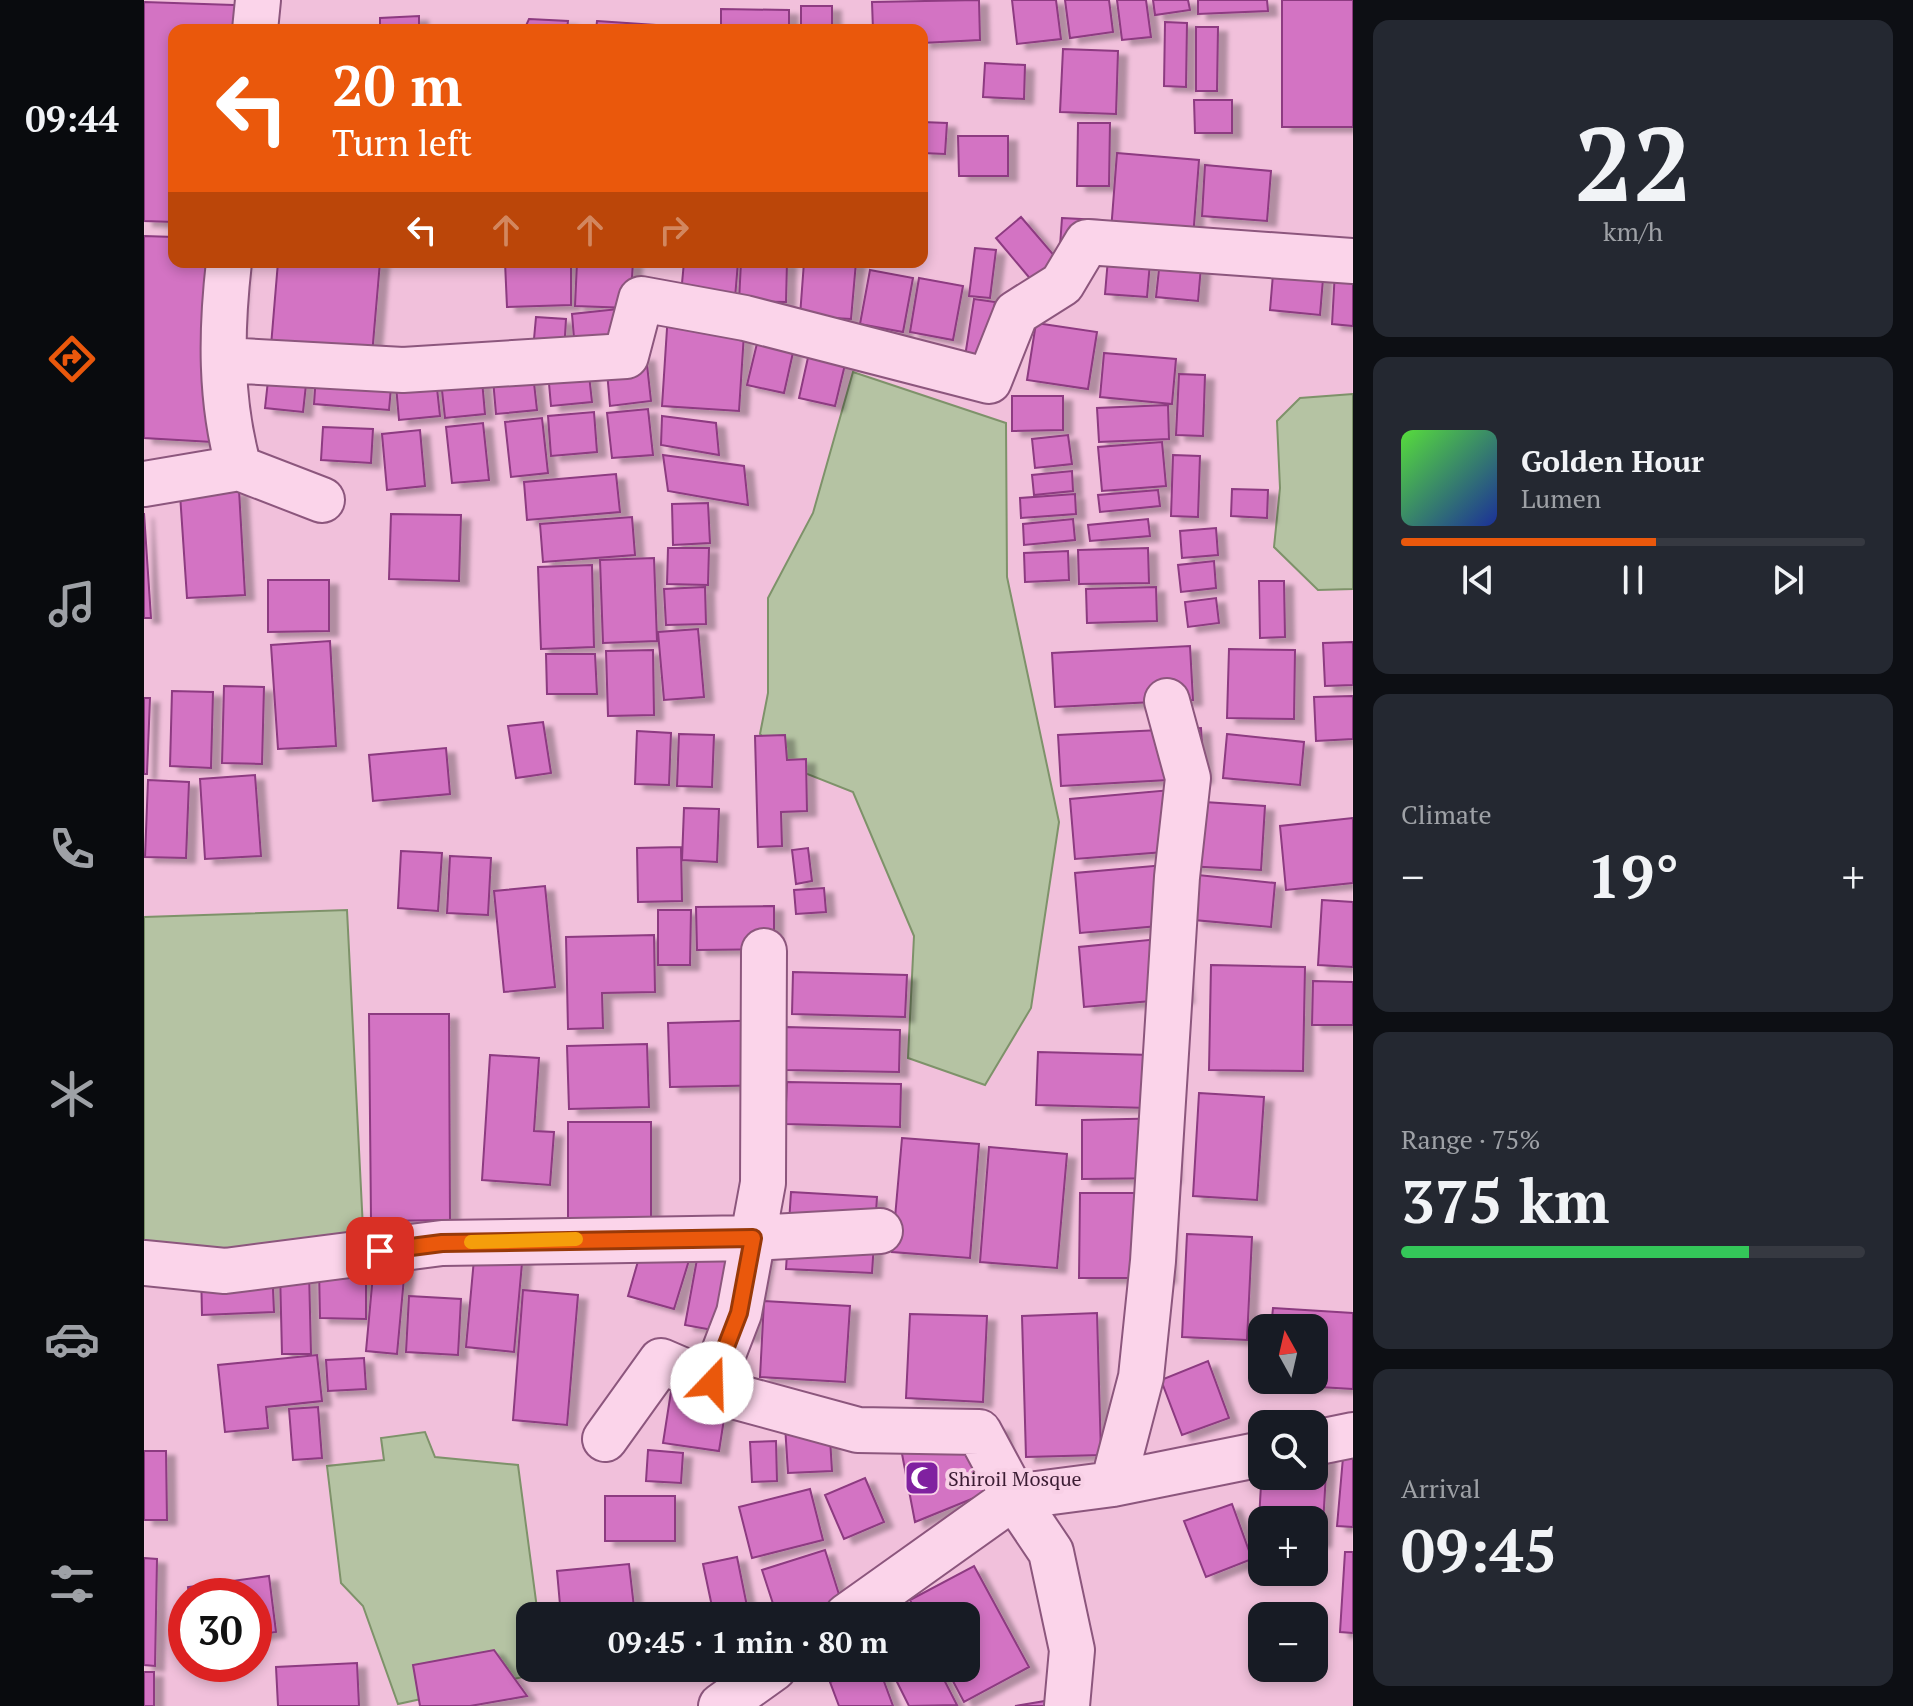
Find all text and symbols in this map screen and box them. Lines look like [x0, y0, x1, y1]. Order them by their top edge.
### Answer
text: 20 m [332, 48, 462, 122]
icon: left [200, 56, 304, 160]
text: 22 [1574, 93, 1692, 231]
text: 09:44 [25, 95, 119, 142]
text: Turn left [332, 119, 472, 166]
icon: left [400, 208, 444, 252]
icon: ahead [484, 208, 528, 252]
icon: ahead [568, 208, 612, 252]
icon: right [652, 208, 696, 252]
text: km/h [1603, 214, 1663, 248]
icon: directions [44, 331, 100, 387]
text: Golden Hour [1521, 441, 1704, 481]
text: Lumen [1521, 481, 1601, 515]
icon: previous [1456, 558, 1500, 602]
icon: pause [1611, 558, 1655, 602]
icon: next [1766, 558, 1810, 602]
icon: music [44, 576, 100, 632]
text: Climate [1401, 797, 1492, 831]
icon: phone [44, 821, 100, 877]
text: 19° [1587, 836, 1679, 915]
text: − [1401, 847, 1424, 906]
text: + [1842, 847, 1865, 906]
icon: climate [44, 1066, 100, 1122]
text: Range · 75% [1401, 1122, 1540, 1156]
text: 375 km [1401, 1161, 1609, 1240]
pin [346, 1217, 414, 1285]
icon: arrive [358, 1229, 402, 1273]
icon: car [44, 1311, 100, 1367]
north arrow [1248, 1314, 1328, 1394]
map controls [1248, 1314, 1328, 1682]
position arrow [670, 1341, 754, 1425]
button: search [1248, 1410, 1328, 1490]
mosque icon: Shiroil Mosque [903, 1459, 941, 1497]
place label: Shiroil Mosque [948, 1465, 1082, 1492]
text: Arrival [1401, 1471, 1481, 1505]
button: + [1248, 1506, 1328, 1586]
text: 09:45 [1401, 1510, 1557, 1589]
icon: filters [44, 1556, 100, 1612]
speed limit sign: 30 [168, 1578, 272, 1682]
button: − [1248, 1602, 1328, 1682]
text: 09:45 · 1 min · 80 m [608, 1622, 888, 1662]

